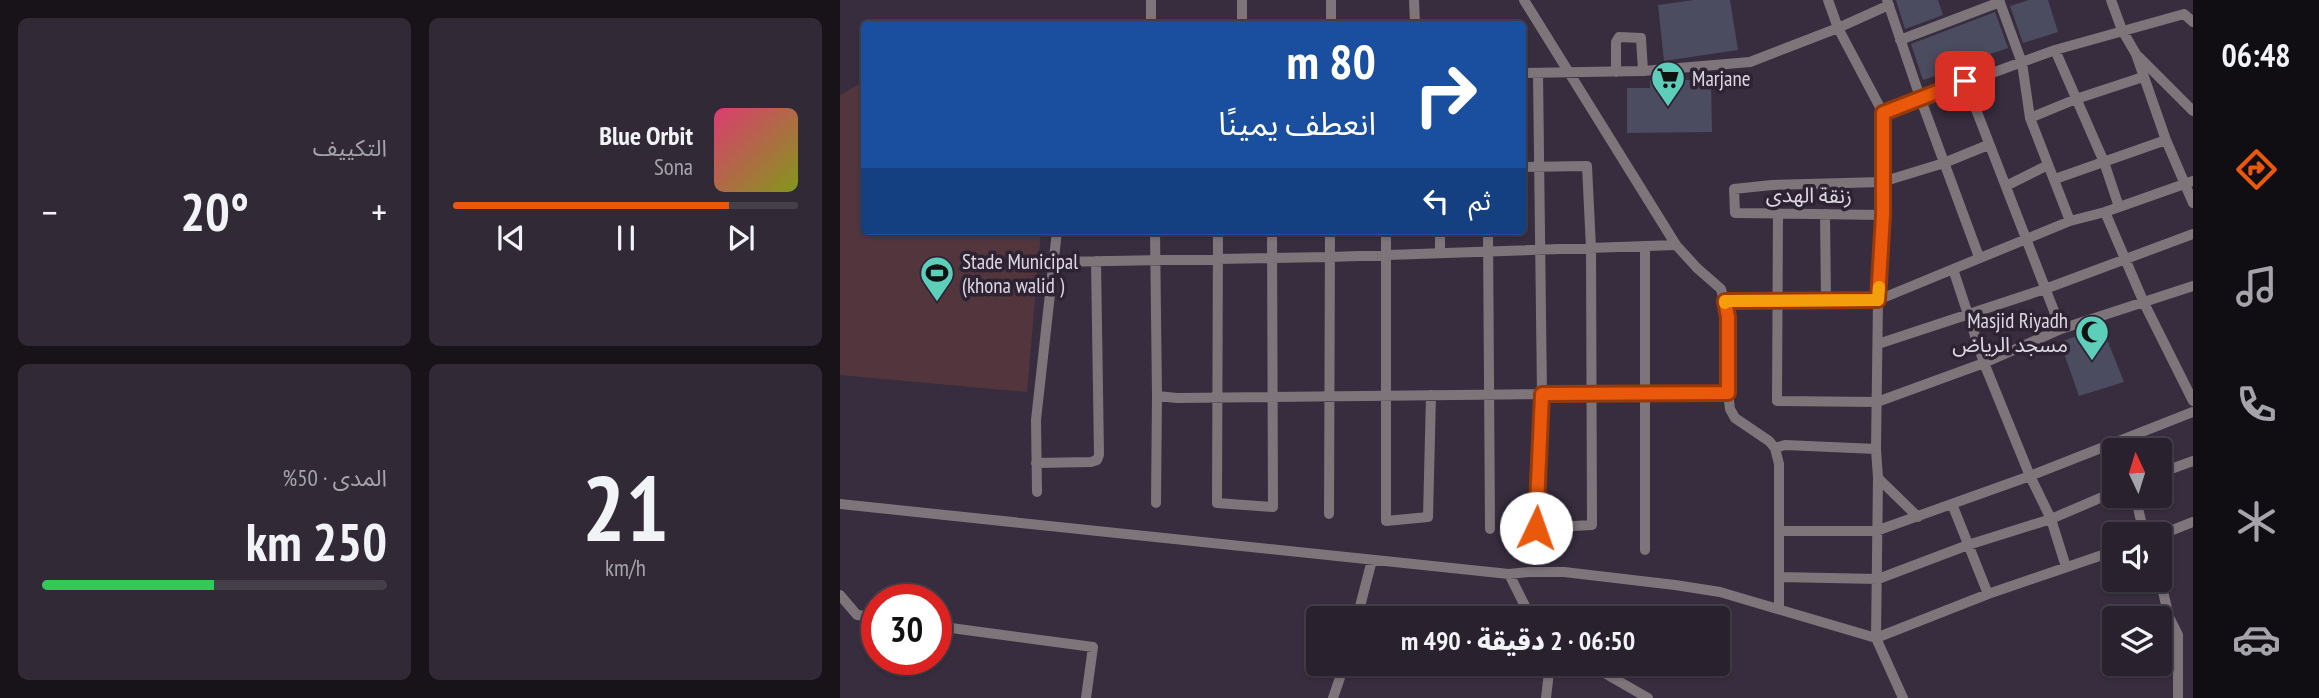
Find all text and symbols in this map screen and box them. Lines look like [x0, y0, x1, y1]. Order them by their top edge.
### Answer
text: 80 m [1287, 29, 1376, 93]
text: 06:48 [2221, 34, 2291, 76]
icon: right [1400, 49, 1491, 140]
pin [1935, 51, 1995, 111]
supermarket icon: Marjane [1649, 59, 1687, 108]
icon: arrive [1946, 62, 1984, 100]
place label: Marjane [1692, 65, 1750, 92]
text: انعطف يمينًا [1218, 102, 1376, 144]
text: Blue Orbit [599, 119, 693, 152]
text: التكييف [313, 133, 387, 162]
icon: directions [2232, 145, 2281, 194]
text: Sona [654, 152, 693, 181]
text: 20° [180, 178, 249, 245]
street label: زنقة الهدى [1766, 181, 1852, 209]
icon: left [1417, 182, 1455, 220]
text: ثم [1469, 184, 1491, 217]
text: − [42, 187, 58, 236]
text: + [371, 187, 387, 236]
icon: previous [492, 219, 530, 257]
icon: pause [607, 219, 645, 257]
icon: next [722, 219, 760, 257]
place label: Stade Municipal (khona walid ) [962, 248, 1078, 299]
sports icon: Stade Municipal (khona walid ) [918, 254, 956, 303]
icon: music [2232, 262, 2281, 311]
place label: Masjid Riyadh مسجد الرياض [1952, 307, 2068, 358]
mosque icon: Masjid Riyadh مسجد الرياض [2073, 313, 2111, 362]
icon: phone [2232, 380, 2281, 429]
north arrow [2102, 438, 2172, 508]
map controls [2102, 438, 2172, 676]
text: 21 [582, 448, 669, 566]
text: المدى · 50% [283, 463, 387, 492]
position arrow [1499, 491, 1573, 565]
icon: climate [2232, 497, 2281, 546]
text: 250 km [246, 508, 387, 575]
button: sound [2102, 522, 2172, 592]
text: km/h [605, 553, 646, 582]
speed limit sign: 30 [861, 584, 952, 675]
button: layers [2102, 606, 2172, 676]
icon: car [2232, 615, 2281, 664]
text: 06:50 · 2 دقيقة · 490 m [1401, 624, 1635, 657]

